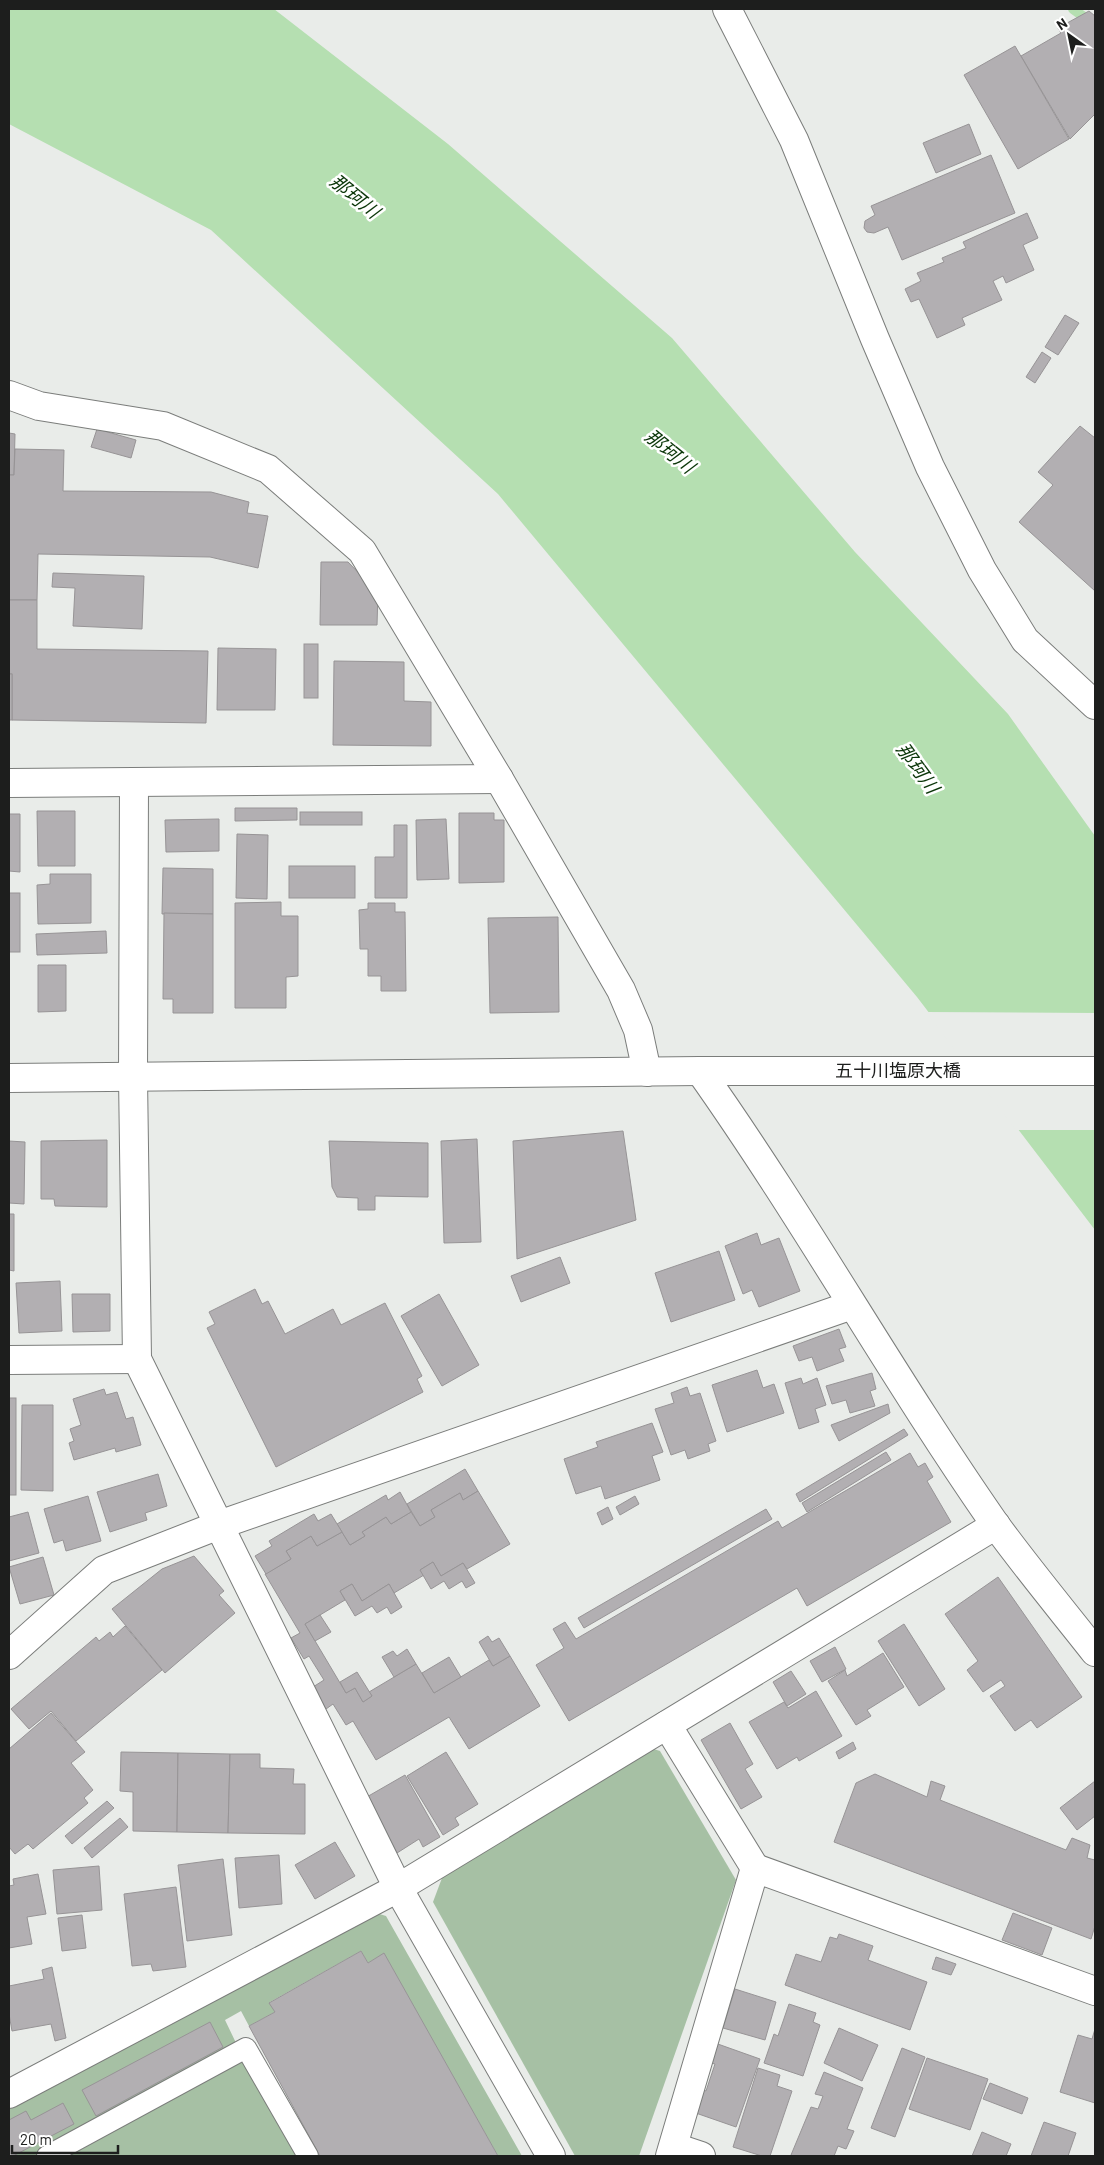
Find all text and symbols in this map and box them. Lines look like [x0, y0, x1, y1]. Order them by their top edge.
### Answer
north arrow [1044, 10, 1094, 60]
text: N [1053, 14, 1070, 33]
water label: 那珂川 [326, 169, 386, 224]
water label: 那珂川 [641, 424, 701, 479]
water label: 那珂川 [892, 738, 946, 799]
street label: 五十川塩原大橋 [835, 1059, 961, 1081]
scale bar [12, 2122, 119, 2154]
text: 20 m [20, 2130, 52, 2148]

